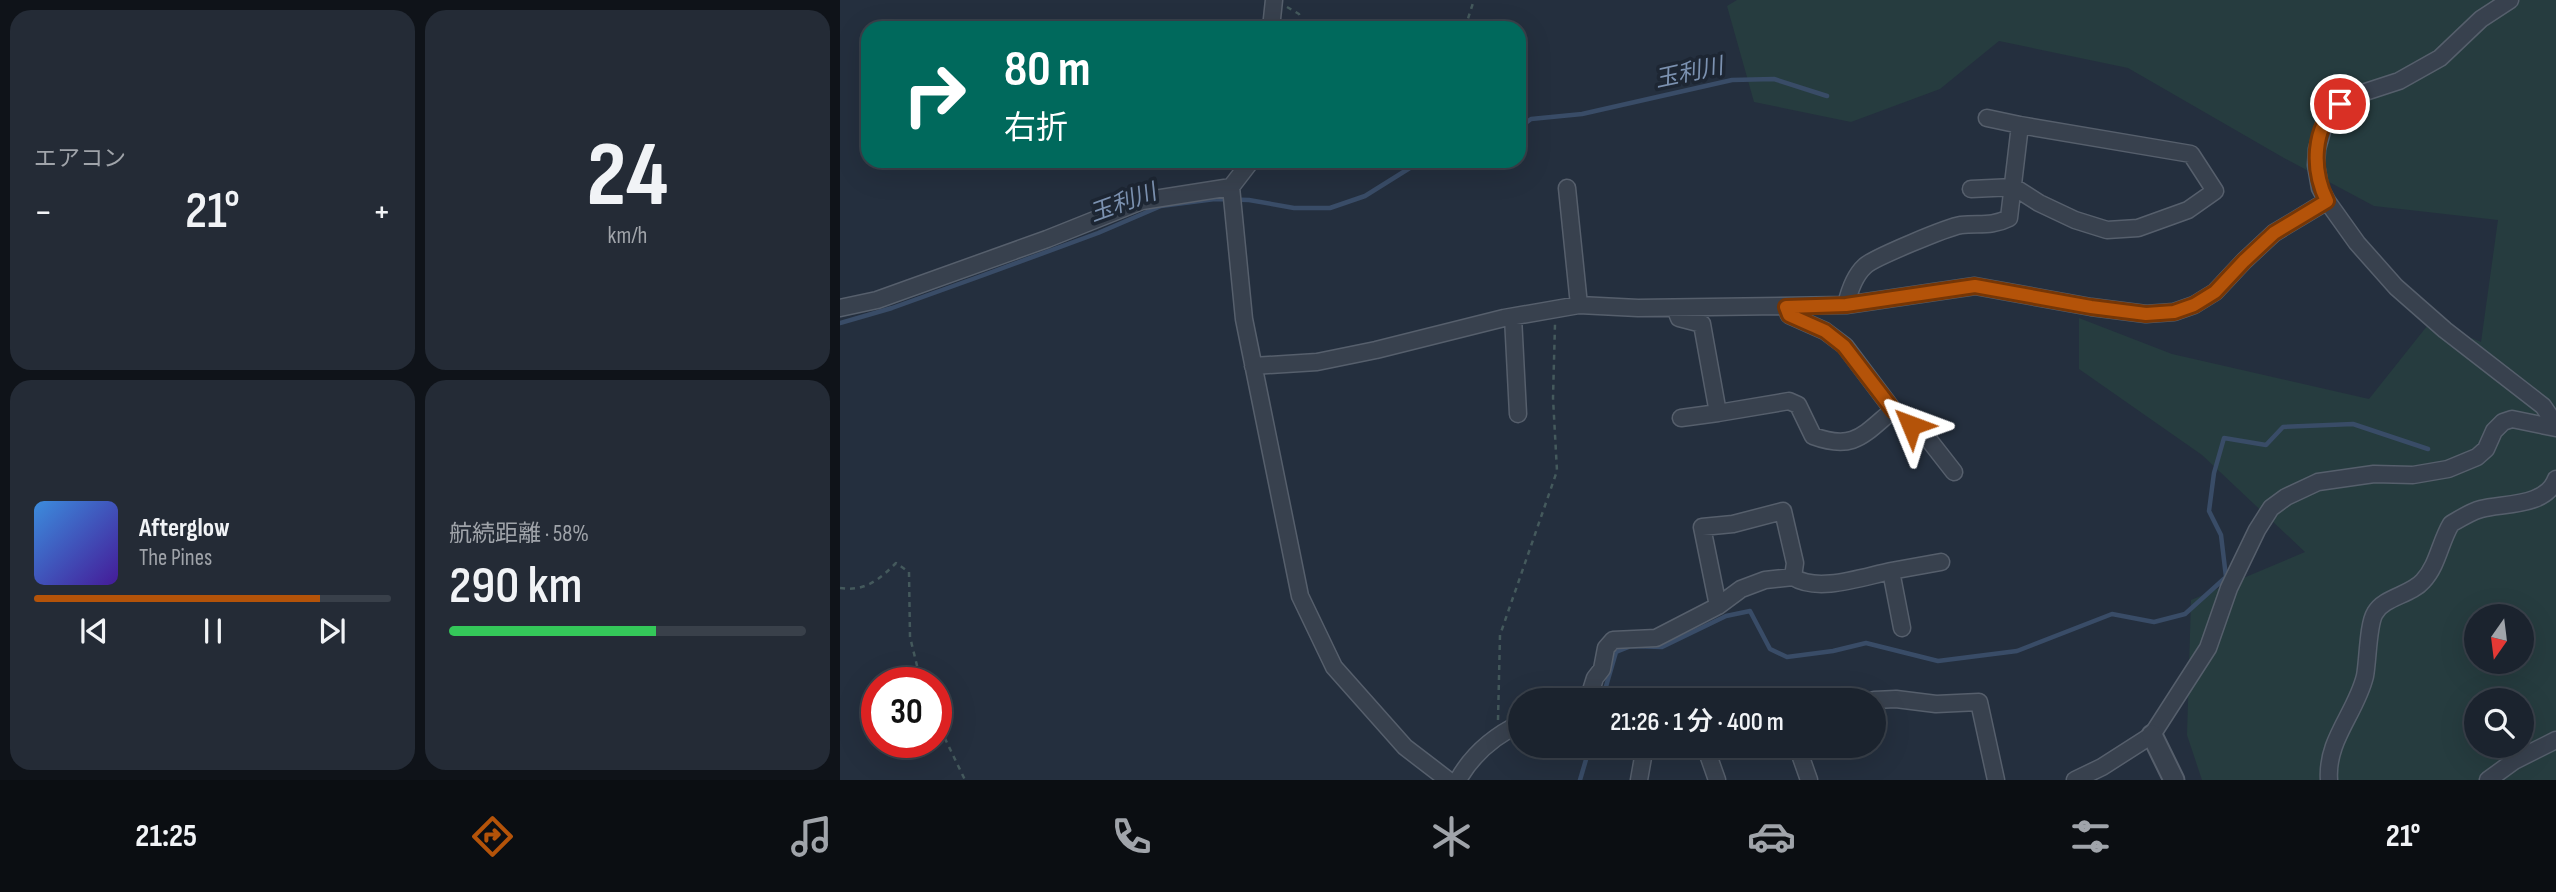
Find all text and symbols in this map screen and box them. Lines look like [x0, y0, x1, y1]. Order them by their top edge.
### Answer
text: 80 m [1004, 41, 1091, 100]
icon: right [889, 49, 980, 140]
water label: 玉利川 [1652, 52, 1729, 94]
pin [2310, 74, 2370, 134]
icon: arrive [2321, 85, 2359, 123]
text: 右折 [1004, 109, 1068, 148]
text: 24 [587, 122, 668, 231]
text: エアコン [34, 145, 126, 173]
water label: 玉利川 [1086, 177, 1163, 228]
text: 21° [185, 180, 240, 243]
text: − [34, 190, 53, 235]
text: + [372, 190, 391, 235]
text: km/h [608, 222, 647, 250]
position arrow [1874, 388, 1948, 462]
text: Afterglow [139, 513, 230, 544]
text: 航続距離 · 58% [449, 520, 589, 548]
text: The Pines [139, 544, 212, 572]
text: 290 km [449, 555, 583, 618]
north arrow [2464, 604, 2534, 674]
map controls [2464, 604, 2534, 758]
icon: previous [75, 612, 113, 650]
icon: pause [194, 612, 232, 650]
icon: next [313, 612, 351, 650]
speed limit sign: 30 [861, 667, 952, 758]
button: search [2464, 688, 2534, 758]
text: 21:26 · 1 分 · 400 m [1610, 707, 1784, 738]
icon: directions [468, 812, 517, 861]
icon: music [787, 812, 836, 861]
icon: phone [1107, 812, 1156, 861]
icon: climate [1427, 812, 1476, 861]
icon: car [1747, 812, 1796, 861]
icon: filters [2066, 812, 2115, 861]
text: 21:25 [135, 817, 197, 856]
text: 21° [2386, 817, 2421, 856]

